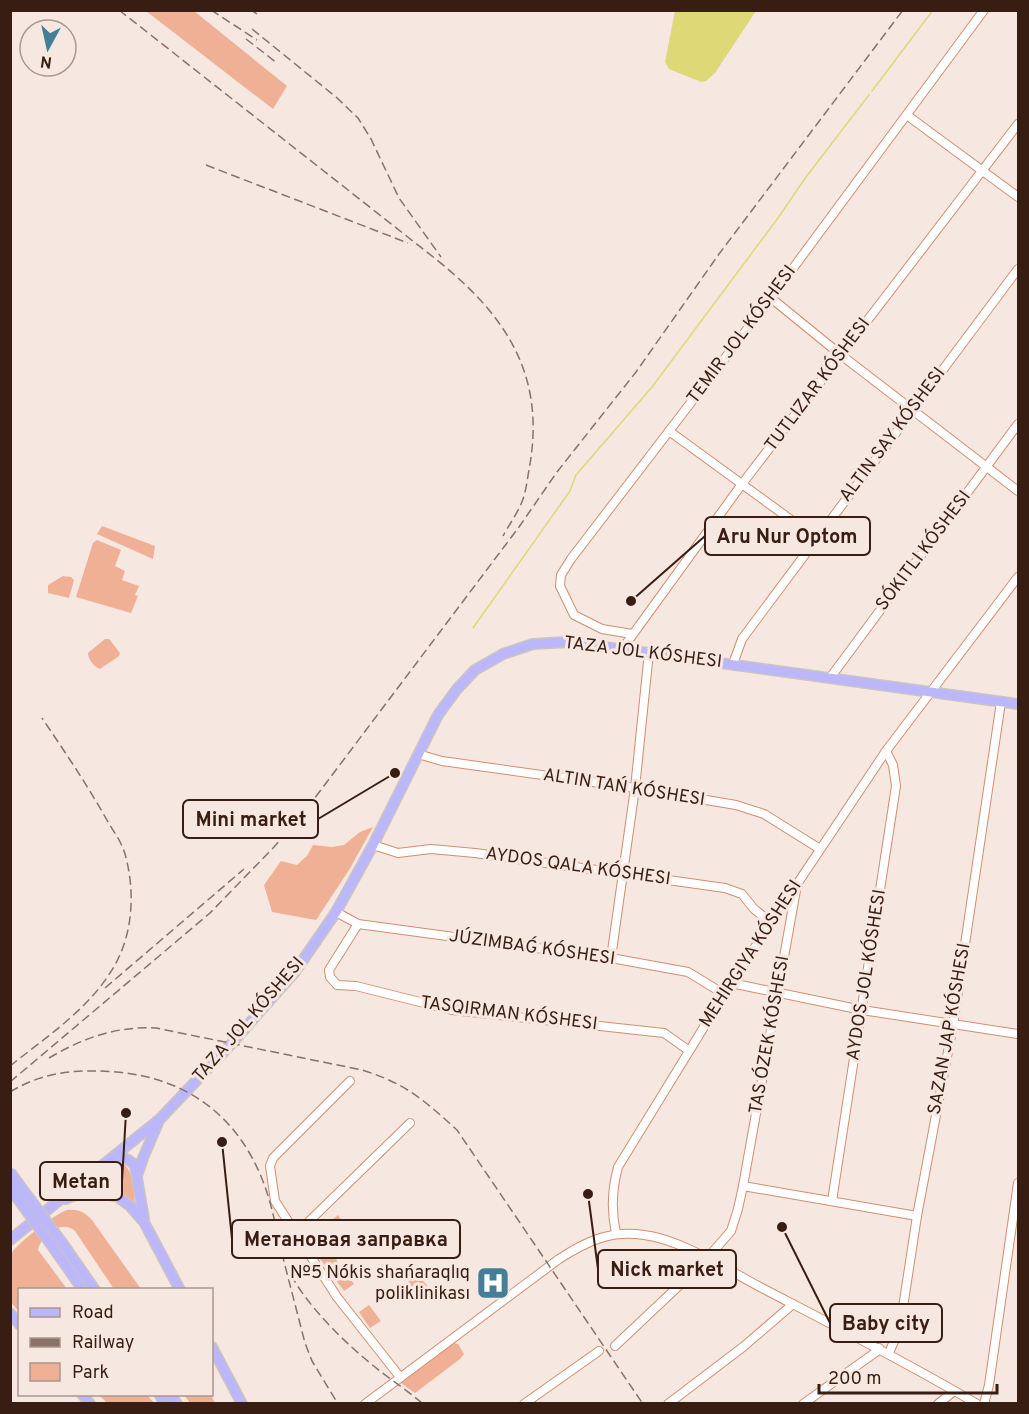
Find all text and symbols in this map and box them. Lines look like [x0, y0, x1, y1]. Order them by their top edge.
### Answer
north arrow [18, 18, 78, 78]
text: N [39, 50, 53, 72]
street label: TEMIR JOL KÓSHESI [681, 260, 802, 409]
street label: TUTLIZAR KÓSHESI [759, 312, 876, 457]
street label: ALTIN SAY KÓSHESI [833, 362, 951, 507]
street label: SÓKITLI KÓSHESI [870, 485, 977, 616]
callout: Aru Nur Optom [705, 517, 870, 555]
text: Aru Nur Optom [716, 525, 858, 551]
street label: TAZA JOL KÓSHESI [563, 630, 724, 674]
street label: ALTIN TAŃ KÓSHESI [541, 762, 707, 812]
callout: Mini market [183, 800, 318, 838]
text: Mini market [196, 808, 307, 834]
street label: AYDOS QALA KÓSHESI [484, 841, 672, 891]
street label: MEHIRGIYA KÓSHESI [693, 875, 807, 1032]
street label: AYDOS JOL KÓSHESI [840, 887, 892, 1062]
street label: JÚZIMBAǴ KÓSHESI [447, 923, 617, 971]
street label: SAZAN JAP KÓSHESI [922, 941, 976, 1117]
street label: TAZA JOL KÓSHESI [187, 951, 310, 1088]
street label: TAS ÓZEK KÓSHESI [743, 954, 795, 1116]
street label: TASQIRMAN KÓSHESI [419, 990, 599, 1036]
callout: Metan [40, 1162, 122, 1200]
text: Metan [52, 1170, 110, 1196]
callout: Метановая заправка [232, 1220, 460, 1258]
text: Метановая заправка [244, 1228, 448, 1254]
callout: Nick market [598, 1250, 736, 1288]
text: Nick market [610, 1258, 724, 1284]
place label: №5 Nókis shańaraqlıq poliklinikası [290, 1262, 470, 1306]
hospital icon: №5 Nókis shańaraqlıq poliklinikası [475, 1265, 511, 1301]
legend [18, 1288, 213, 1396]
text: Road [72, 1302, 114, 1325]
callout: Baby city [830, 1304, 942, 1342]
text: Baby city [842, 1312, 930, 1338]
text: Railway [72, 1332, 134, 1355]
scale bar [819, 1357, 998, 1395]
text: Park [72, 1362, 109, 1385]
text: 200 m [828, 1368, 881, 1391]

